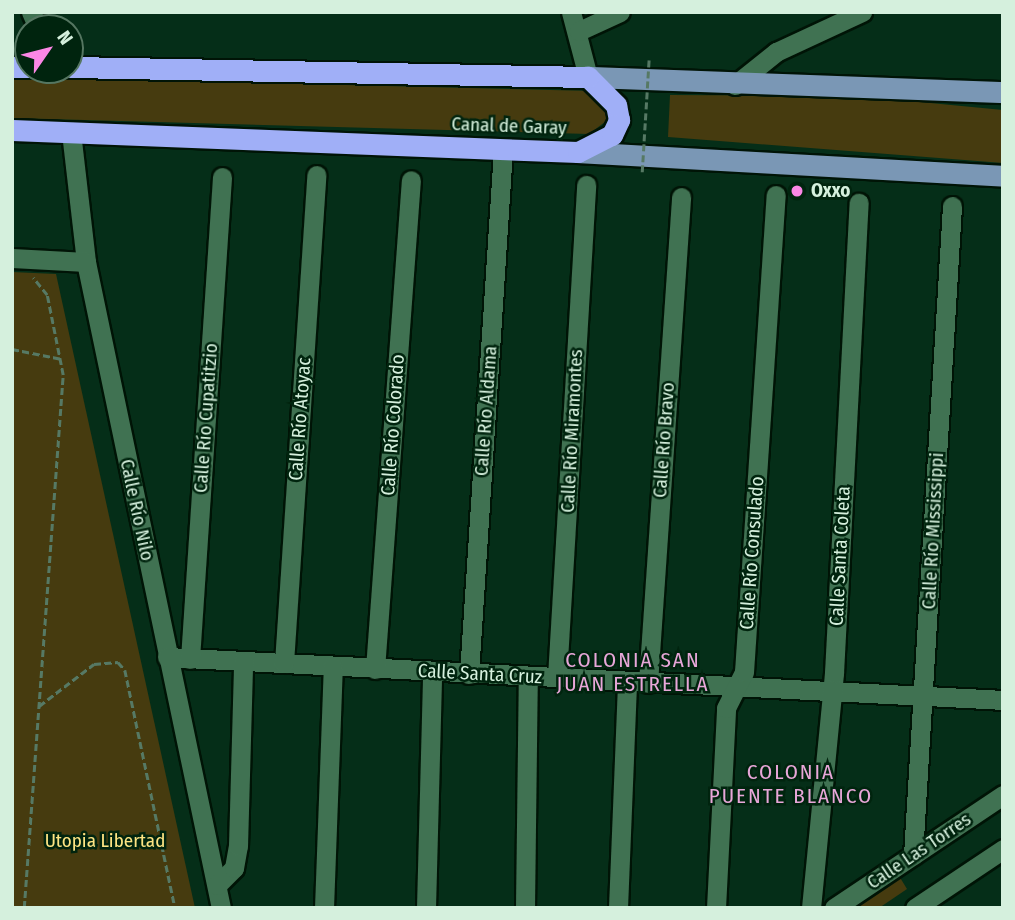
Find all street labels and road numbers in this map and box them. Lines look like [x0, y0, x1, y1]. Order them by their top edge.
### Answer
street label: Canal de Garay [451, 113, 567, 139]
street label: Calle Río Cupatitzio [189, 342, 223, 494]
street label: Calle Río Aldama [470, 345, 502, 477]
street label: Calle Río Miramontes [556, 349, 588, 513]
street label: Calle Río Colorado [377, 354, 409, 496]
street label: Calle Río Atoyac [284, 357, 316, 481]
street label: Calle Río Bravo [649, 381, 679, 499]
street label: Calle Río Mississippi [918, 452, 948, 610]
street label: Calle Río Nilo [115, 457, 159, 563]
street label: Calle Río Consulado [735, 476, 769, 630]
street label: Calle Santa Coleta [825, 486, 855, 626]
street label: Calle Santa Cruz [417, 659, 543, 689]
street label: Calle Las Torres [863, 808, 975, 894]

